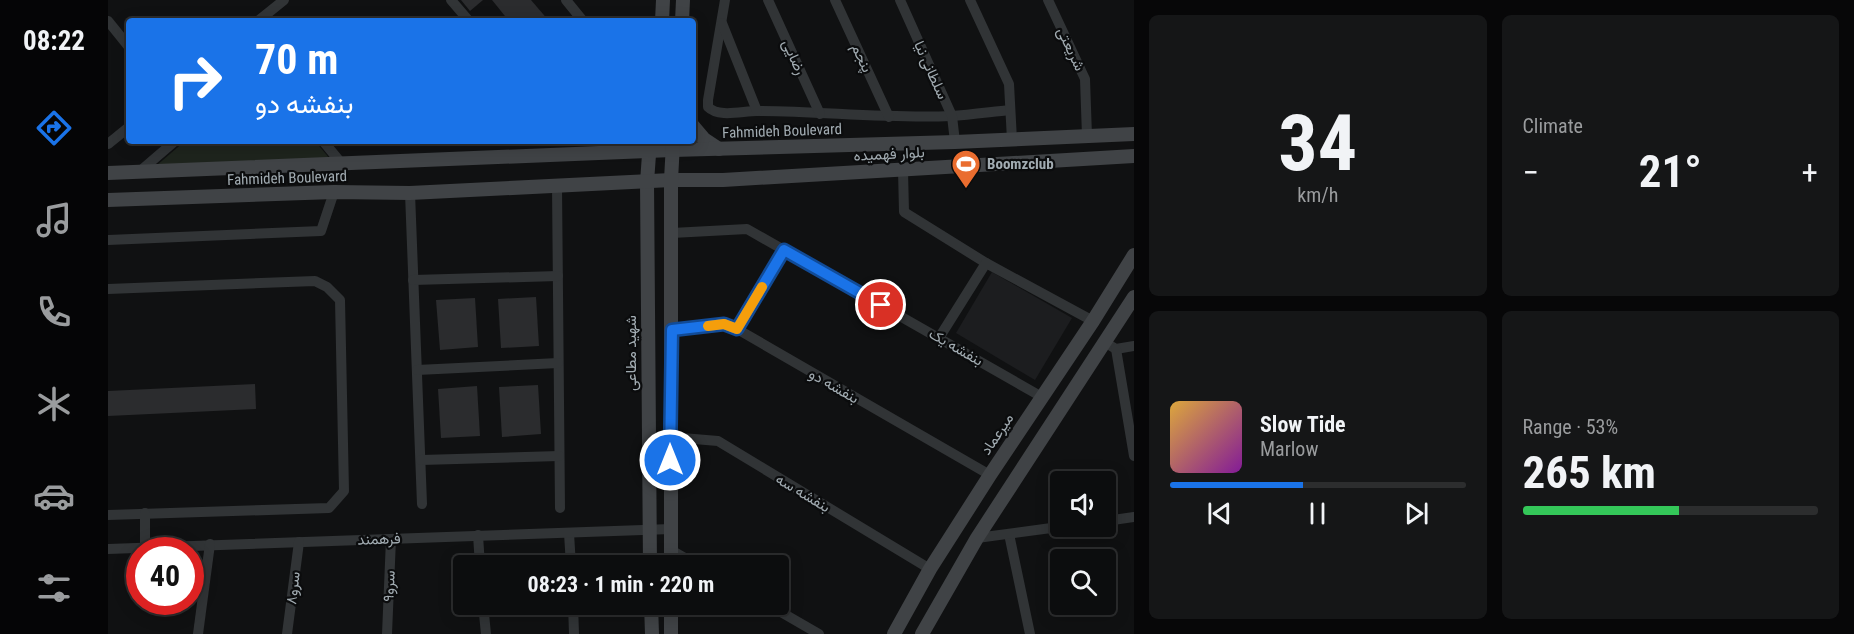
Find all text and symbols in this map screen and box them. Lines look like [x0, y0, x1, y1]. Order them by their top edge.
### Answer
street label: شریعتی [1052, 24, 1089, 74]
text: 08:22 [23, 25, 85, 57]
text: 70 m [255, 35, 338, 84]
street label: رضایی [777, 36, 810, 78]
street label: سلطانی نیا [909, 38, 952, 102]
street label: پنجم [847, 41, 876, 76]
icon: right [156, 42, 234, 120]
text: بنفشه دو [255, 88, 353, 120]
text: 34 [1278, 98, 1357, 189]
icon: directions [33, 107, 75, 149]
text: Climate [1523, 114, 1583, 138]
street label: Fahmideh Boulevard [722, 120, 842, 142]
street label: بلوار فهمیده [853, 143, 925, 165]
text: 21° [1639, 145, 1702, 198]
sports icon: Boomzclub [950, 148, 982, 190]
text: − [1523, 153, 1539, 192]
text: + [1802, 153, 1818, 192]
place label: Boomzclub [987, 155, 1054, 173]
street label: Fahmideh Boulevard [227, 167, 347, 189]
text: km/h [1297, 183, 1338, 207]
icon: music [33, 199, 75, 241]
pin [855, 279, 906, 330]
icon: arrive [864, 288, 897, 321]
icon: phone [33, 291, 75, 333]
street label: شهید مطاعی [622, 315, 641, 391]
street label: بنفشه یک [926, 324, 986, 370]
street label: بنفشه دو [806, 365, 862, 407]
icon: climate [33, 383, 75, 425]
street label: میرعماد [977, 410, 1017, 458]
text: Slow Tide [1260, 412, 1346, 437]
text: Range · 53% [1523, 415, 1618, 439]
position arrow [638, 428, 702, 492]
text: Marlow [1260, 437, 1318, 461]
text: 265 km [1523, 446, 1656, 499]
street label: بنفشه سه [772, 470, 834, 516]
map controls [1050, 471, 1116, 615]
button: sound [1050, 471, 1116, 537]
icon: car [33, 475, 75, 517]
icon: previous [1203, 497, 1236, 530]
icon: pause [1301, 497, 1334, 530]
icon: next [1400, 497, 1433, 530]
street label: فرهمند [357, 529, 401, 549]
speed limit sign: 40 [126, 537, 204, 615]
button: search [1050, 549, 1116, 615]
icon: filters [33, 567, 75, 609]
street label: سرو۸ [282, 570, 304, 605]
street label: سرو۹ [379, 570, 399, 602]
text: 08:23 · 1 min · 220 m [528, 572, 714, 597]

